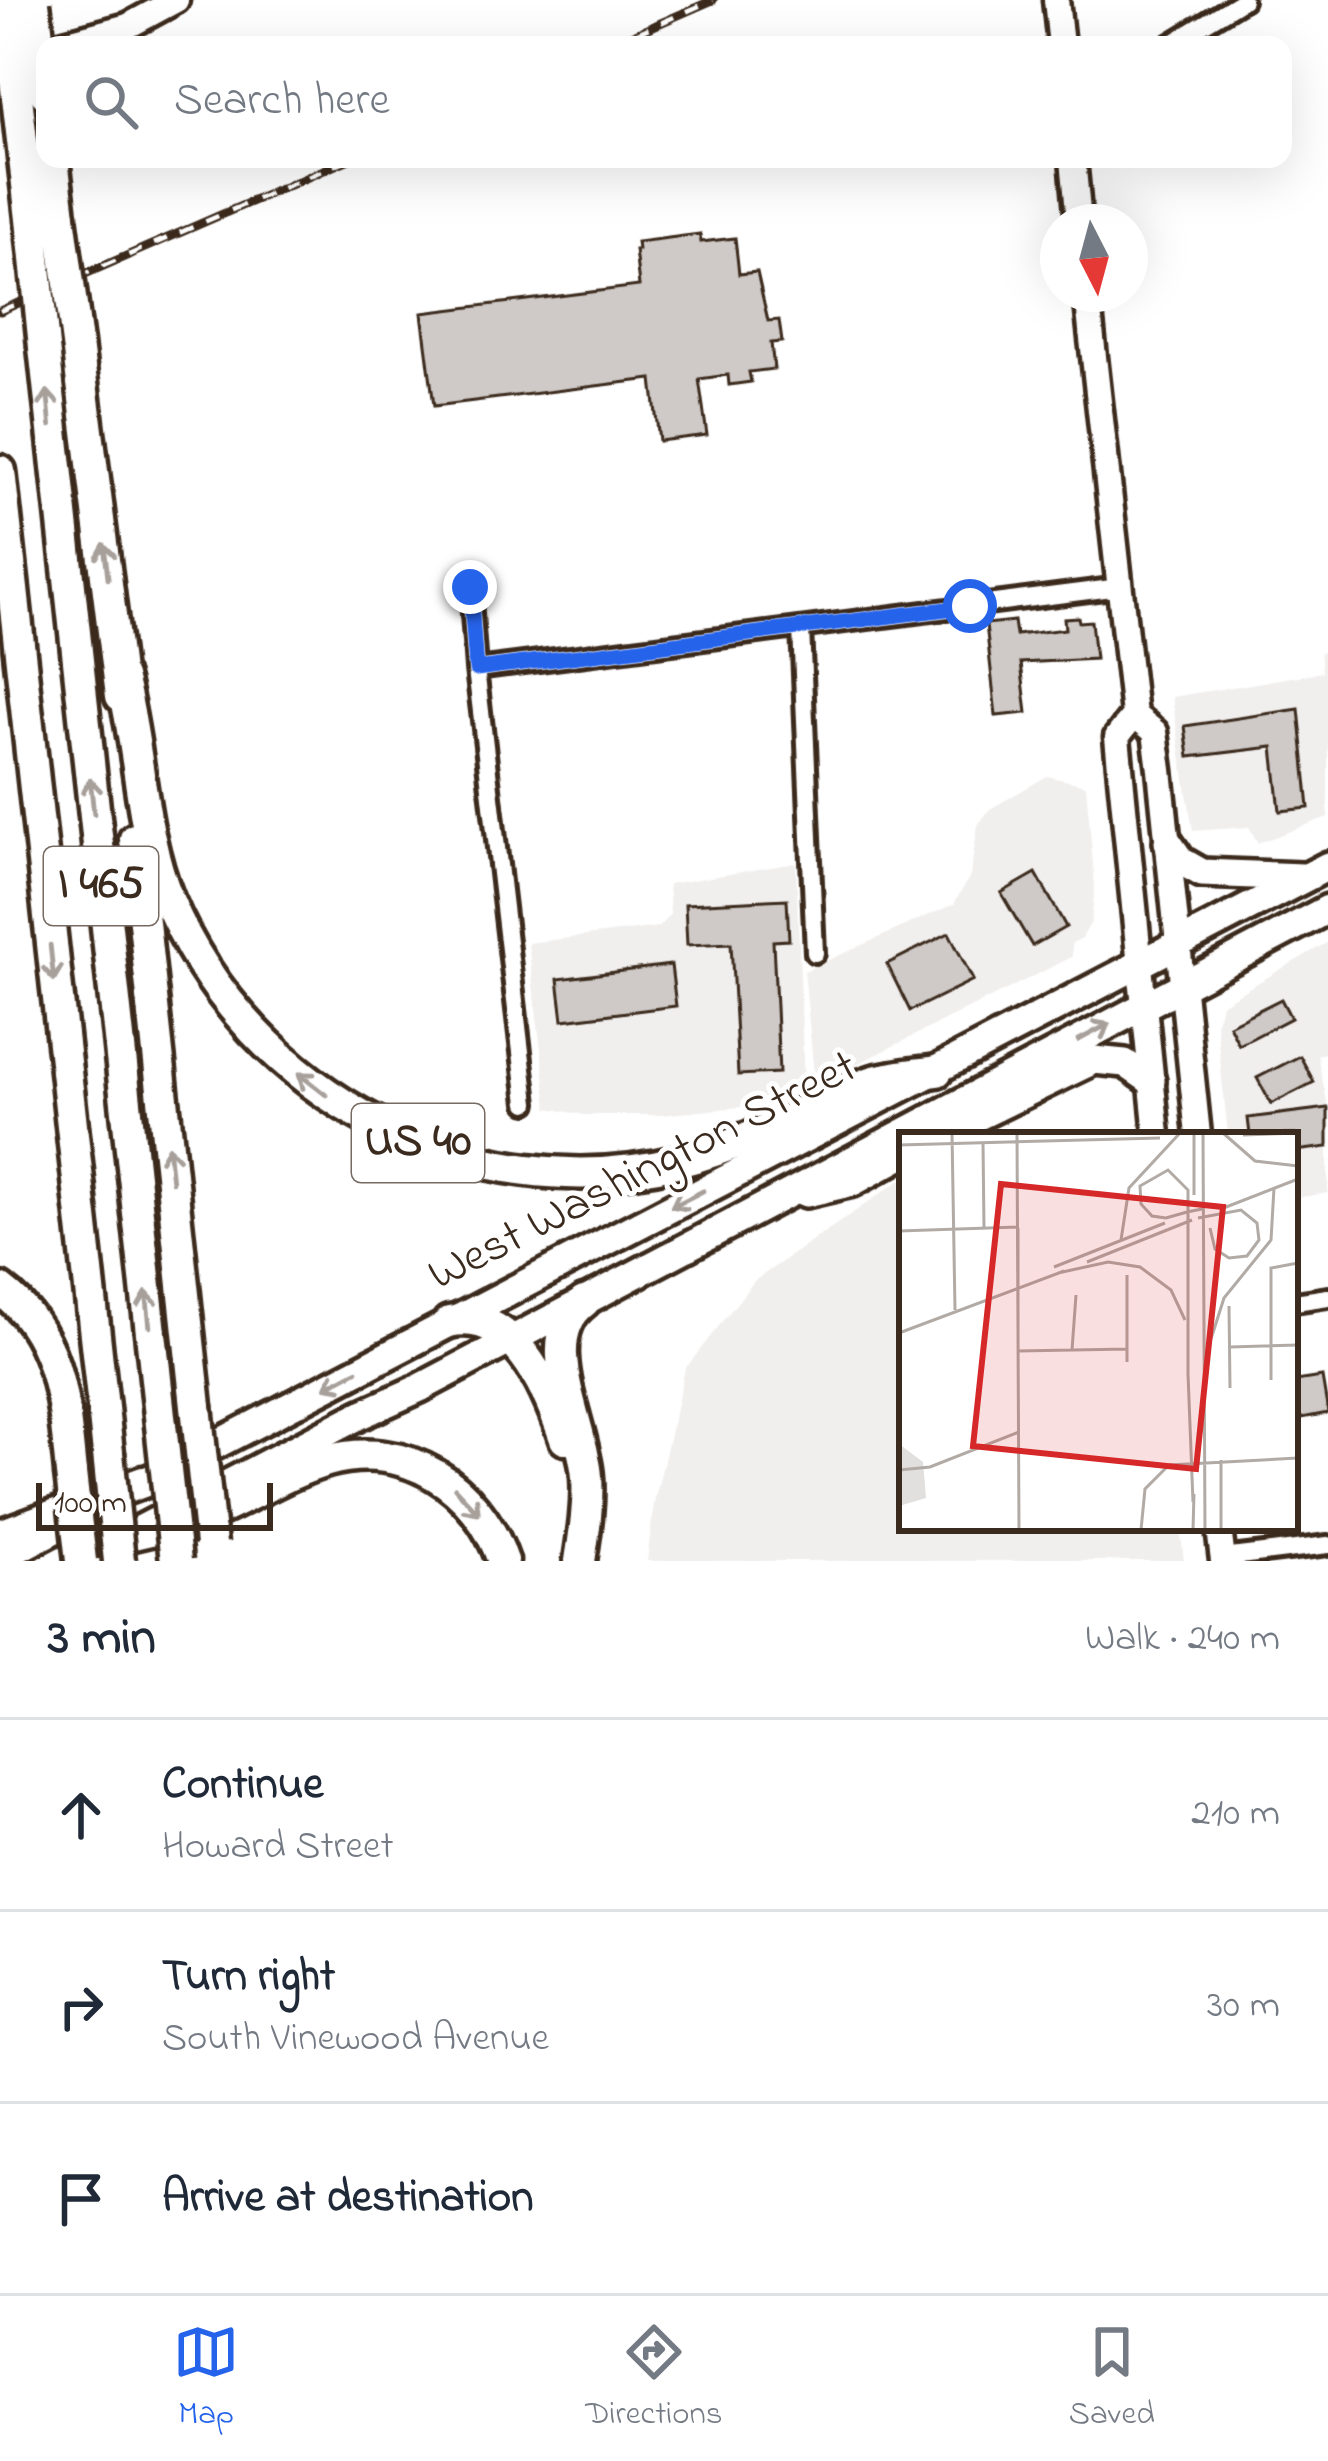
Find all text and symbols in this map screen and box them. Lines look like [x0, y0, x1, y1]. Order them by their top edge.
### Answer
search box [36, 36, 1292, 168]
icon: search [78, 69, 144, 135]
text: Search here [174, 69, 390, 135]
north arrow [1040, 204, 1148, 312]
one-way arrow [37, 389, 60, 428]
one-way arrow [95, 542, 117, 581]
route end [443, 560, 497, 614]
route start [943, 579, 997, 633]
one-way arrow [80, 777, 102, 816]
road number: I 465 [44, 847, 158, 925]
one-way arrow [41, 943, 64, 982]
one-way arrow [1075, 1020, 1110, 1043]
street label: West Washington Street [416, 1033, 870, 1311]
one-way arrow [296, 1071, 328, 1097]
road number: US 40 [352, 1104, 484, 1182]
inset map [899, 1132, 1298, 1531]
one-way arrow [158, 1145, 181, 1184]
one-way arrow [670, 1189, 705, 1212]
one-way arrow [136, 1290, 159, 1329]
one-way arrow [324, 1368, 359, 1391]
scale bar [36, 1477, 273, 1530]
text: 100 m [54, 1480, 127, 1528]
one-way arrow [453, 1485, 480, 1515]
text: 3 min [48, 1602, 156, 1677]
text: Walk · 240 m [1085, 1611, 1280, 1668]
text: Continue [162, 1753, 323, 1819]
icon: ahead [48, 1782, 114, 1848]
text: 210 m [1191, 1786, 1280, 1843]
text: Howard Street [162, 1819, 394, 1876]
text: Turn right [162, 1945, 335, 2011]
icon: right [48, 1974, 114, 2040]
text: 30 m [1207, 1978, 1280, 2035]
text: South Vinewood Avenue [162, 2011, 549, 2068]
icon: arrive [48, 2166, 114, 2232]
text: Arrive at destination [162, 2166, 533, 2232]
tab: Map [173, 2319, 239, 2439]
tab: Directions [585, 2319, 722, 2439]
tab: Saved [1069, 2319, 1155, 2439]

